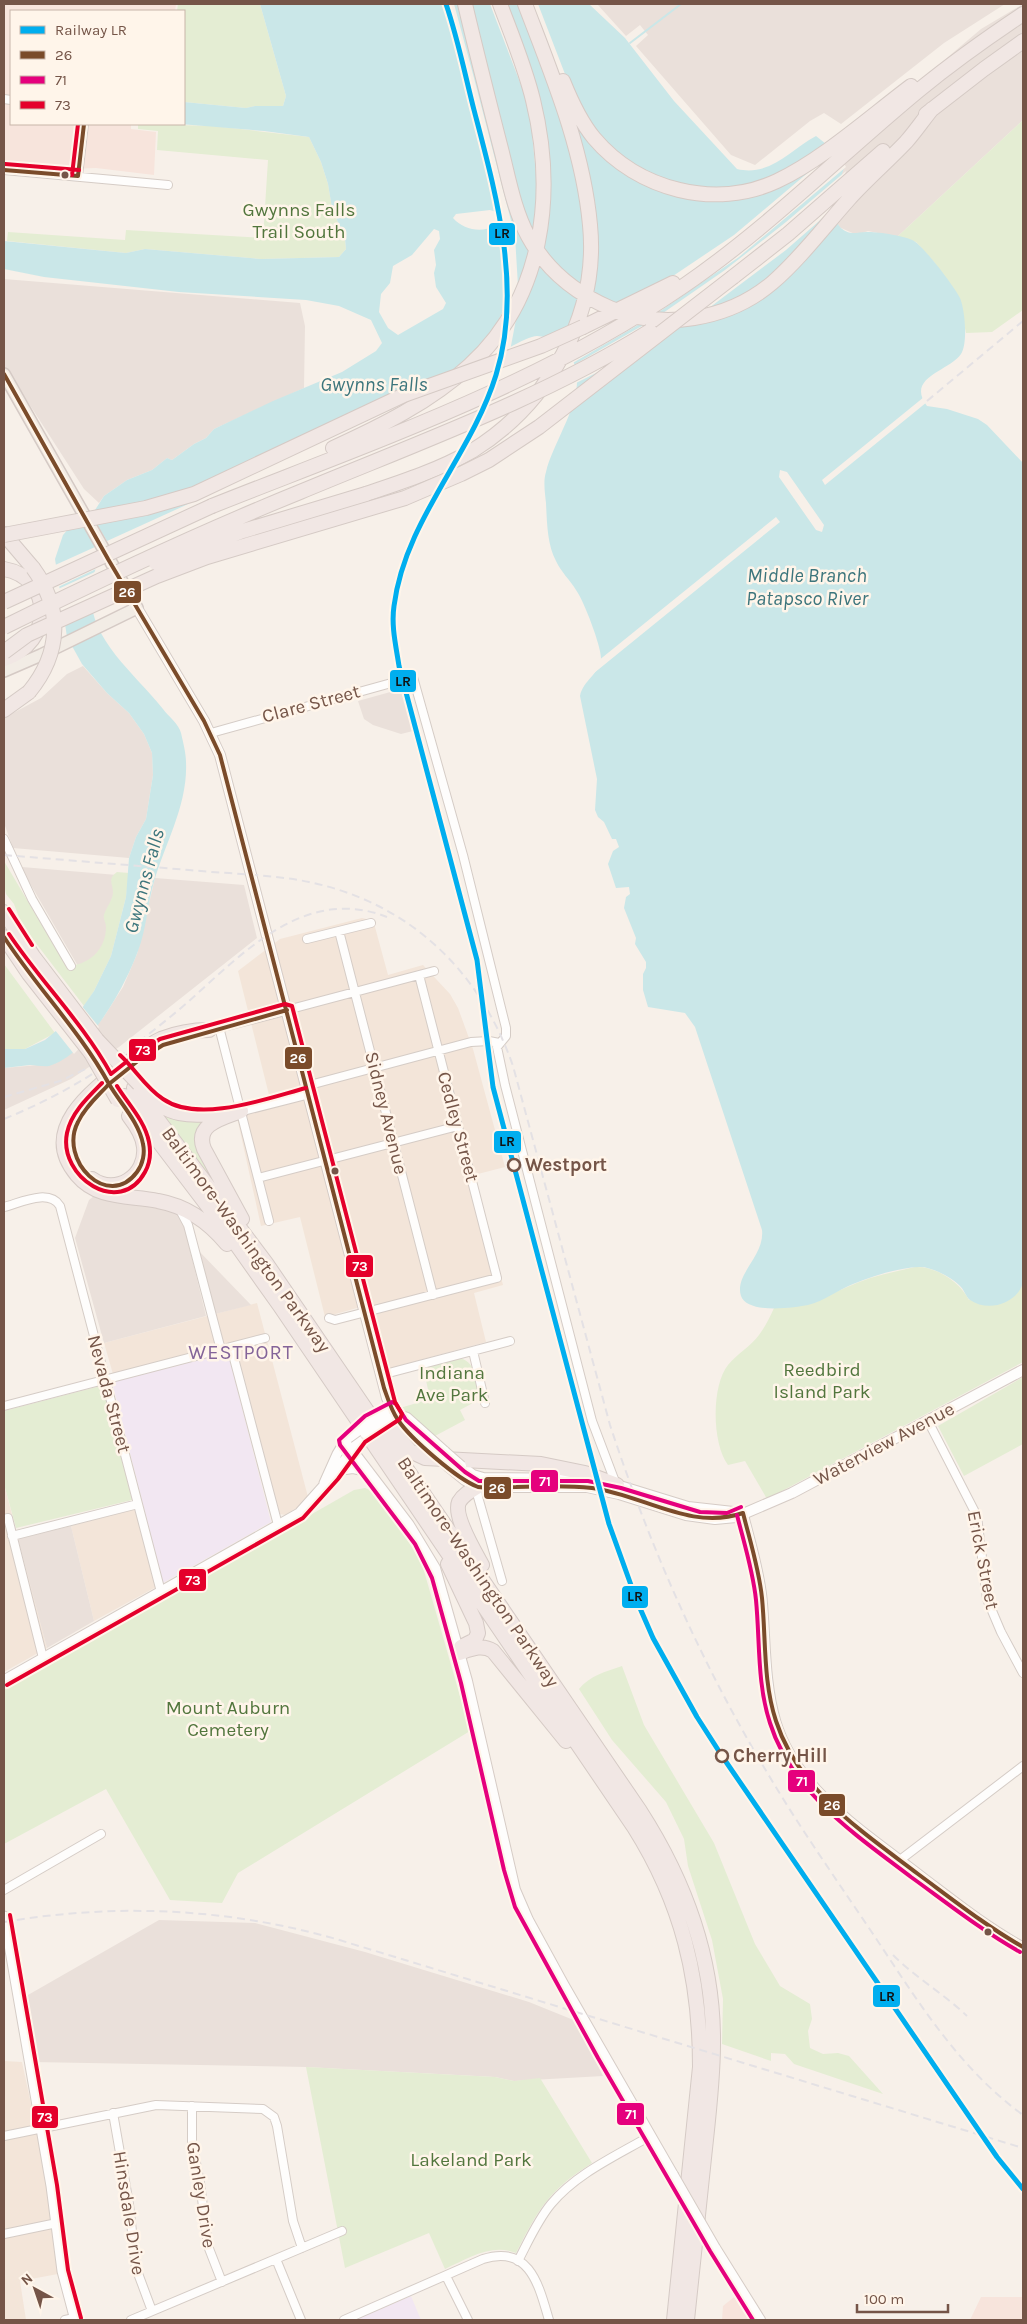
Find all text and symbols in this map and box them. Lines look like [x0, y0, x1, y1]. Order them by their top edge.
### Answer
legend [10, 10, 185, 125]
text: Railway LR [55, 21, 127, 39]
text: 26 [55, 46, 72, 64]
text: 71 [55, 71, 67, 89]
text: 73 [55, 96, 71, 114]
unlabelled marker [60, 170, 70, 180]
park label: Gwynns Falls Trail South [243, 199, 355, 243]
line badge: LR [488, 222, 516, 246]
text: LR [494, 225, 510, 242]
water label: Gwynns Falls [320, 373, 428, 396]
water label: Middle Branch Patapsco River [746, 564, 869, 610]
line badge: 26 [113, 580, 142, 604]
text: 26 [119, 584, 135, 601]
line badge: LR [389, 669, 417, 693]
text: LR [395, 673, 411, 690]
street label: Clare Street [260, 680, 362, 728]
water label: Gwynns Falls [119, 826, 169, 936]
line badge: 73 [128, 1038, 157, 1062]
text: 73 [135, 1042, 151, 1059]
line badge: 26 [284, 1046, 313, 1070]
street label: Sidney Avenue [360, 1049, 412, 1177]
text: 26 [290, 1050, 306, 1067]
street label: Cedley Street [433, 1069, 483, 1185]
street label: Baltimore-Washington Parkway [157, 1123, 335, 1357]
line badge: LR [493, 1130, 522, 1154]
text: LR [499, 1133, 515, 1150]
place label: Westport [525, 1154, 607, 1176]
marker: Westport [507, 1158, 521, 1172]
unlabelled marker [330, 1166, 340, 1176]
line badge: 73 [345, 1254, 374, 1278]
text: 73 [352, 1258, 368, 1275]
street label: Nevada Street [83, 1333, 135, 1455]
district label: WESTPORT [188, 1341, 294, 1364]
park label: Reedbird Island Park [774, 1359, 871, 1403]
park label: Indiana Ave Park [416, 1362, 489, 1406]
street label: Waterview Avenue [810, 1398, 958, 1490]
street label: Baltimore-Washington Parkway [393, 1453, 564, 1691]
line badge: 71 [530, 1469, 559, 1493]
text: 71 [539, 1473, 551, 1490]
line badge: 26 [483, 1476, 512, 1500]
text: 26 [489, 1480, 505, 1497]
street label: Erick Street [963, 1509, 1003, 1611]
line badge: 73 [178, 1568, 207, 1592]
text: 73 [185, 1572, 201, 1589]
line badge: LR [621, 1585, 649, 1609]
text: LR [627, 1588, 643, 1605]
park label: Mount Auburn Cemetery [166, 1697, 290, 1741]
place label: Cherry Hill [733, 1745, 827, 1767]
marker: Cherry Hill [715, 1749, 729, 1763]
line badge: 71 [787, 1769, 816, 1793]
text: 71 [796, 1773, 808, 1790]
line badge: 26 [818, 1793, 846, 1817]
text: 26 [824, 1797, 840, 1814]
unlabelled marker [983, 1927, 993, 1937]
line badge: LR [872, 1984, 901, 2008]
text: LR [879, 1988, 895, 2005]
line badge: 71 [616, 2102, 645, 2126]
line badge: 73 [31, 2105, 59, 2129]
text: 71 [625, 2106, 637, 2123]
text: 73 [37, 2109, 53, 2126]
street label: Ganley Drive [182, 2140, 220, 2250]
street label: Hinsdale Drive [108, 2149, 150, 2277]
park label: Lakeland Park [410, 2149, 532, 2171]
north arrow [10, 2264, 60, 2314]
text: N [18, 2270, 36, 2289]
scale bar [857, 2282, 948, 2314]
text: 100 m [864, 2290, 904, 2308]

